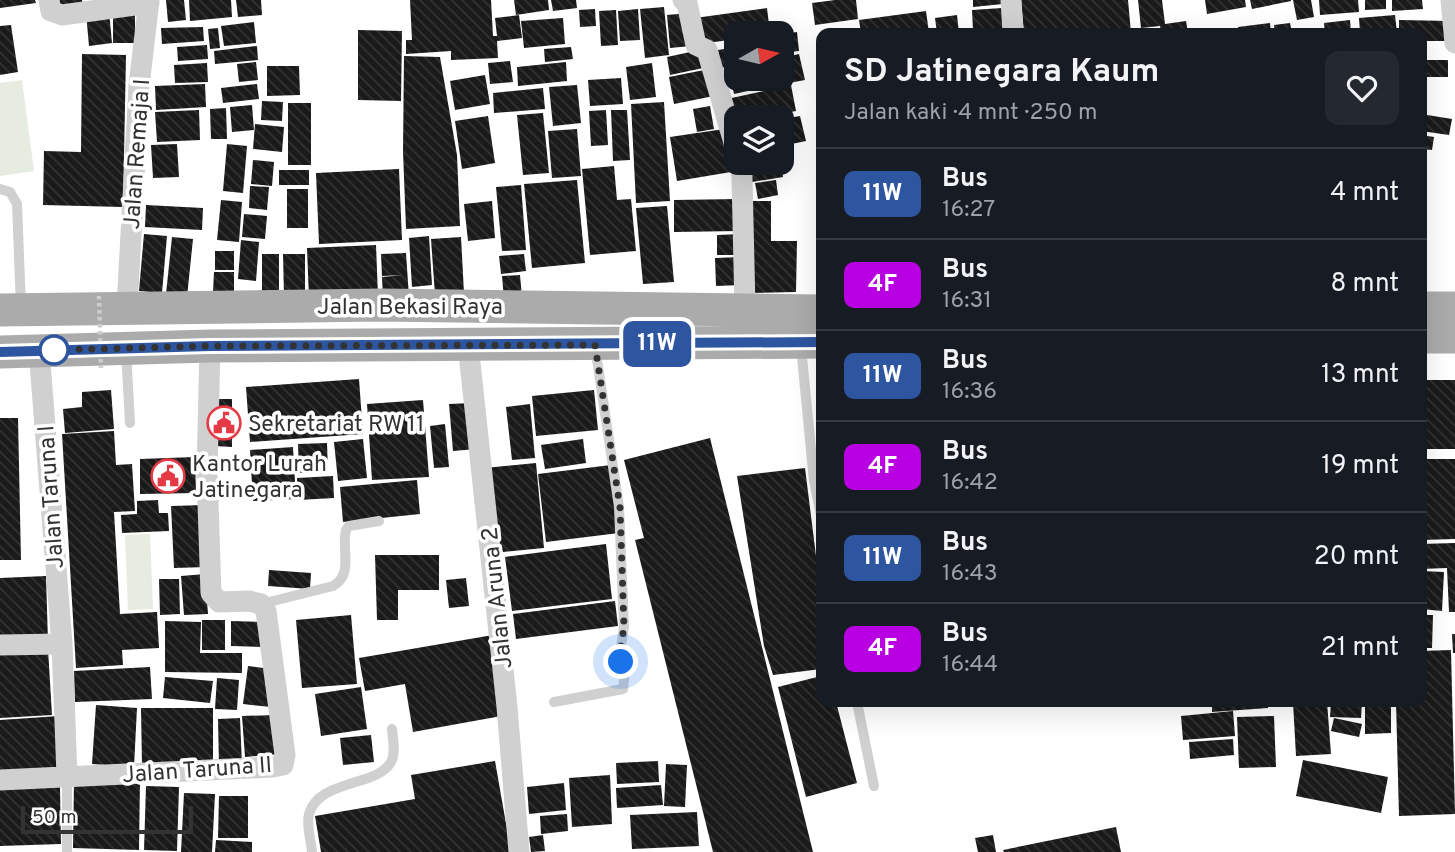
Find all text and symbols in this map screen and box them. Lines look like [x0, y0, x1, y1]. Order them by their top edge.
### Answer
north arrow [724, 21, 794, 91]
map controls [724, 21, 794, 175]
button: heart [1325, 51, 1399, 125]
text: SD Jatinegara Kaum [844, 52, 1160, 94]
street label: Jalan Remaja I [119, 78, 158, 231]
text: Jalan kaki · 4 mnt · 250 m [844, 99, 1098, 128]
button: layers [724, 105, 794, 175]
text: Bus [942, 163, 988, 196]
text: 4 mnt [1330, 177, 1399, 210]
text: 11W [863, 179, 902, 209]
text: 16:27 [942, 196, 995, 225]
text: Bus [942, 254, 988, 287]
text: 8 mnt [1331, 268, 1399, 301]
text: 4F [868, 270, 897, 300]
text: 16:31 [942, 287, 992, 316]
street label: Jalan Bekasi Raya [317, 294, 503, 323]
line badge: 11W [617, 321, 697, 367]
text: 11W [637, 329, 677, 359]
unlabelled marker [39, 335, 69, 365]
text: Bus [942, 345, 988, 378]
text: 13 mnt [1321, 359, 1399, 392]
text: 11W [863, 361, 902, 391]
text: 16:36 [942, 378, 997, 407]
public building icon: Sekretariat RW 11 [205, 404, 243, 442]
place label: Sekretariat RW 11 [248, 411, 425, 440]
street label: Jalan Taruna I [33, 424, 72, 570]
text: Bus [942, 436, 988, 469]
text: 19 mnt [1321, 450, 1399, 483]
place label: Kantor Lurah Jatinegara [192, 451, 327, 506]
text: 4F [868, 452, 897, 482]
public building icon: Kantor Lurah Jatinegara [149, 457, 187, 495]
text: 16:42 [942, 469, 998, 498]
street label: Jalan Aruna 2 [477, 525, 520, 670]
text: Bus [942, 527, 988, 560]
text: 20 mnt [1314, 541, 1399, 574]
text: 11W [863, 543, 902, 573]
text: 16:43 [942, 560, 998, 589]
text: Bus [942, 618, 988, 651]
text: 21 mnt [1321, 632, 1399, 665]
text: 4F [868, 634, 897, 664]
your location [603, 644, 638, 679]
text: 16:44 [942, 651, 998, 680]
street label: Jalan Taruna II [121, 752, 273, 791]
scale bar [21, 803, 192, 835]
text: 50 m [32, 806, 77, 830]

